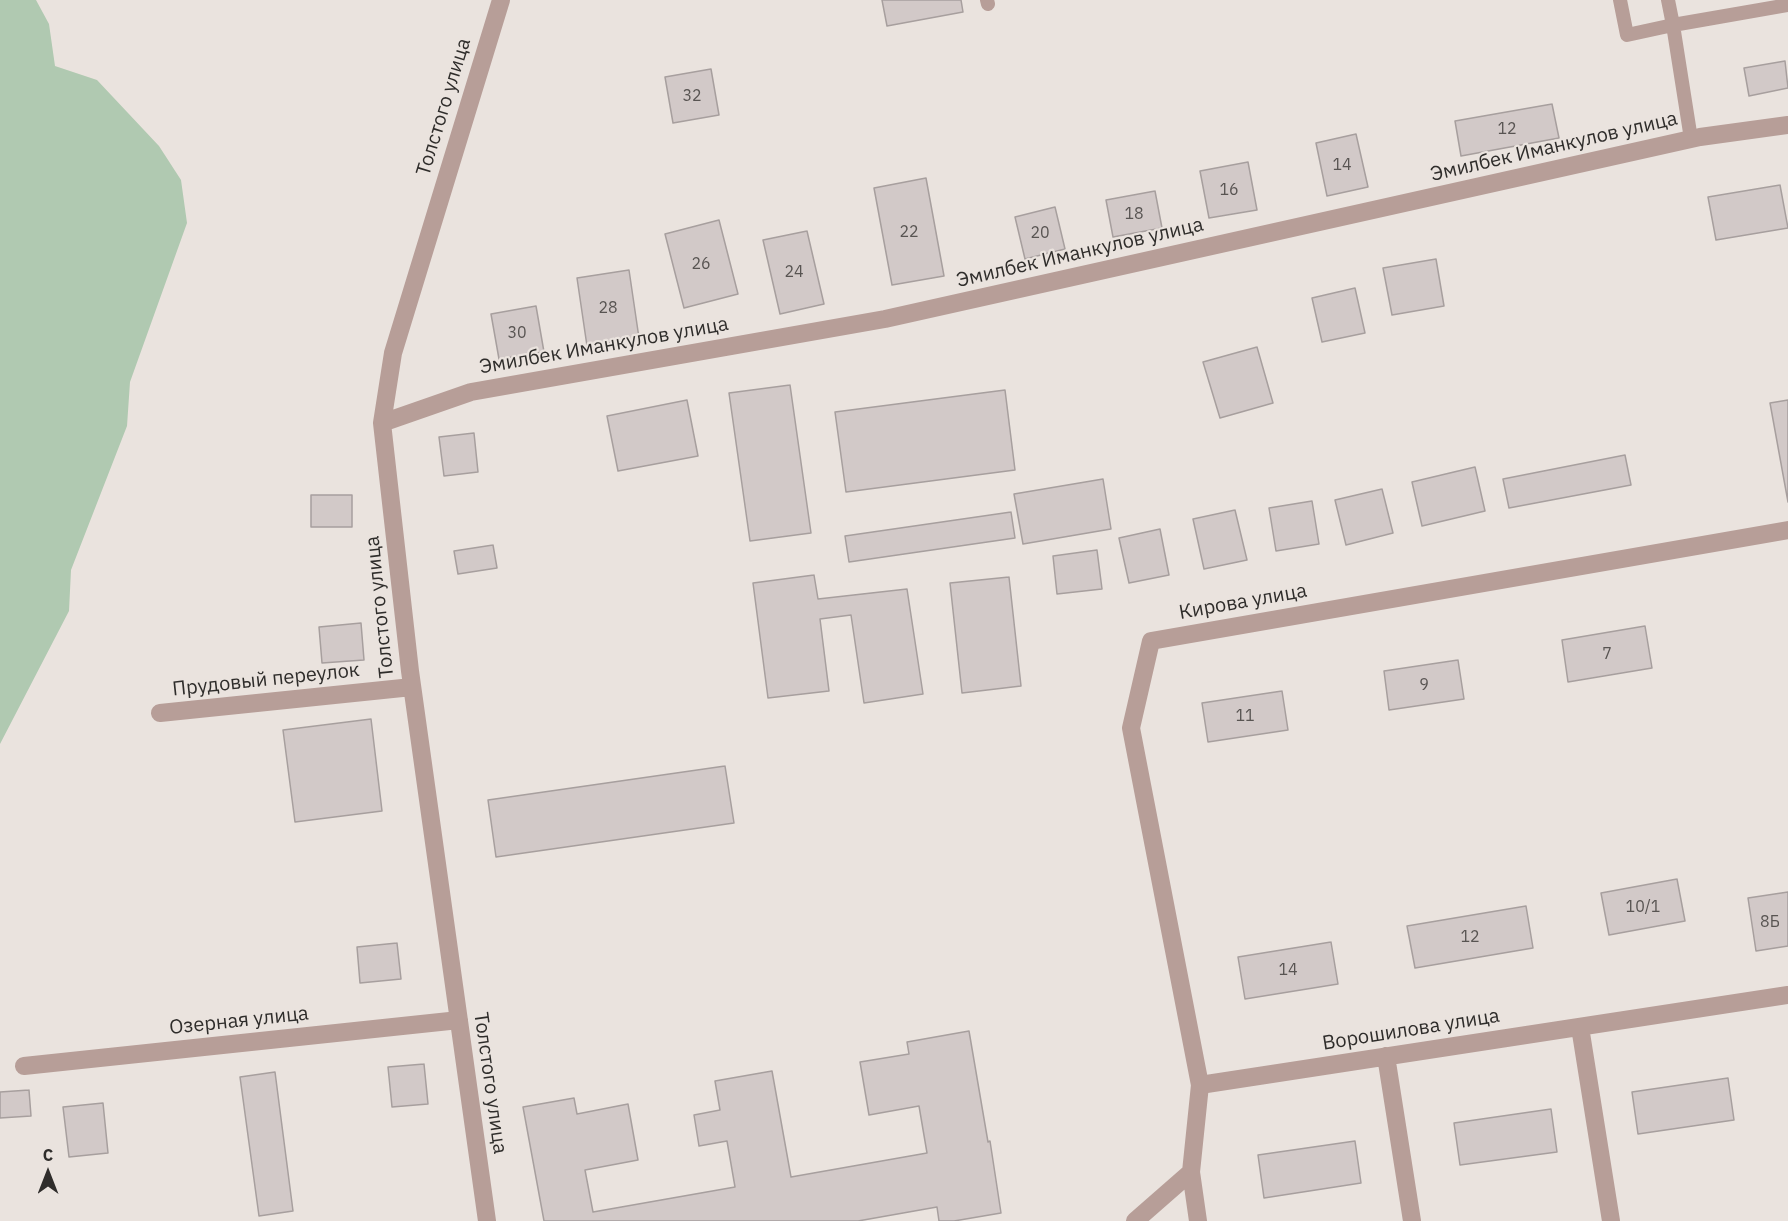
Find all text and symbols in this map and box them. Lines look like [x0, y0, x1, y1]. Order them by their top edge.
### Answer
street label: Толстого улица [412, 35, 476, 179]
house number: 32 [682, 86, 702, 106]
street label: Эмилбек Иманкулов улица [1428, 107, 1680, 187]
house number: 12 [1497, 119, 1517, 139]
house number: 14 [1332, 155, 1352, 175]
house number: 16 [1219, 180, 1239, 200]
house number: 18 [1124, 204, 1144, 224]
street label: Эмилбек Иманкулов улица [954, 213, 1206, 293]
house number: 22 [899, 222, 919, 242]
house number: 20 [1030, 223, 1050, 243]
house number: 26 [691, 254, 711, 274]
house number: 24 [784, 262, 804, 282]
house number: 28 [598, 298, 618, 318]
street label: Эмилбек Иманкулов улица [478, 312, 730, 380]
house number: 30 [507, 323, 527, 343]
street label: Толстого улица [361, 535, 399, 679]
street label: Кирова улица [1177, 579, 1309, 625]
house number: 7 [1602, 644, 1612, 664]
street label: Прудовый переулок [171, 658, 361, 702]
house number: 9 [1419, 675, 1429, 695]
house number: 11 [1235, 706, 1255, 726]
house number: 10/1 [1626, 897, 1660, 917]
house number: 8Б [1760, 912, 1780, 932]
house number: 12 [1460, 927, 1480, 947]
house number: 14 [1278, 960, 1298, 980]
street label: Озерная улица [168, 1002, 310, 1040]
street label: Ворошилова улица [1321, 1004, 1501, 1056]
street label: Толстого улица [468, 1011, 512, 1155]
north arrow [18, 1143, 78, 1203]
text: С [43, 1145, 53, 1165]

